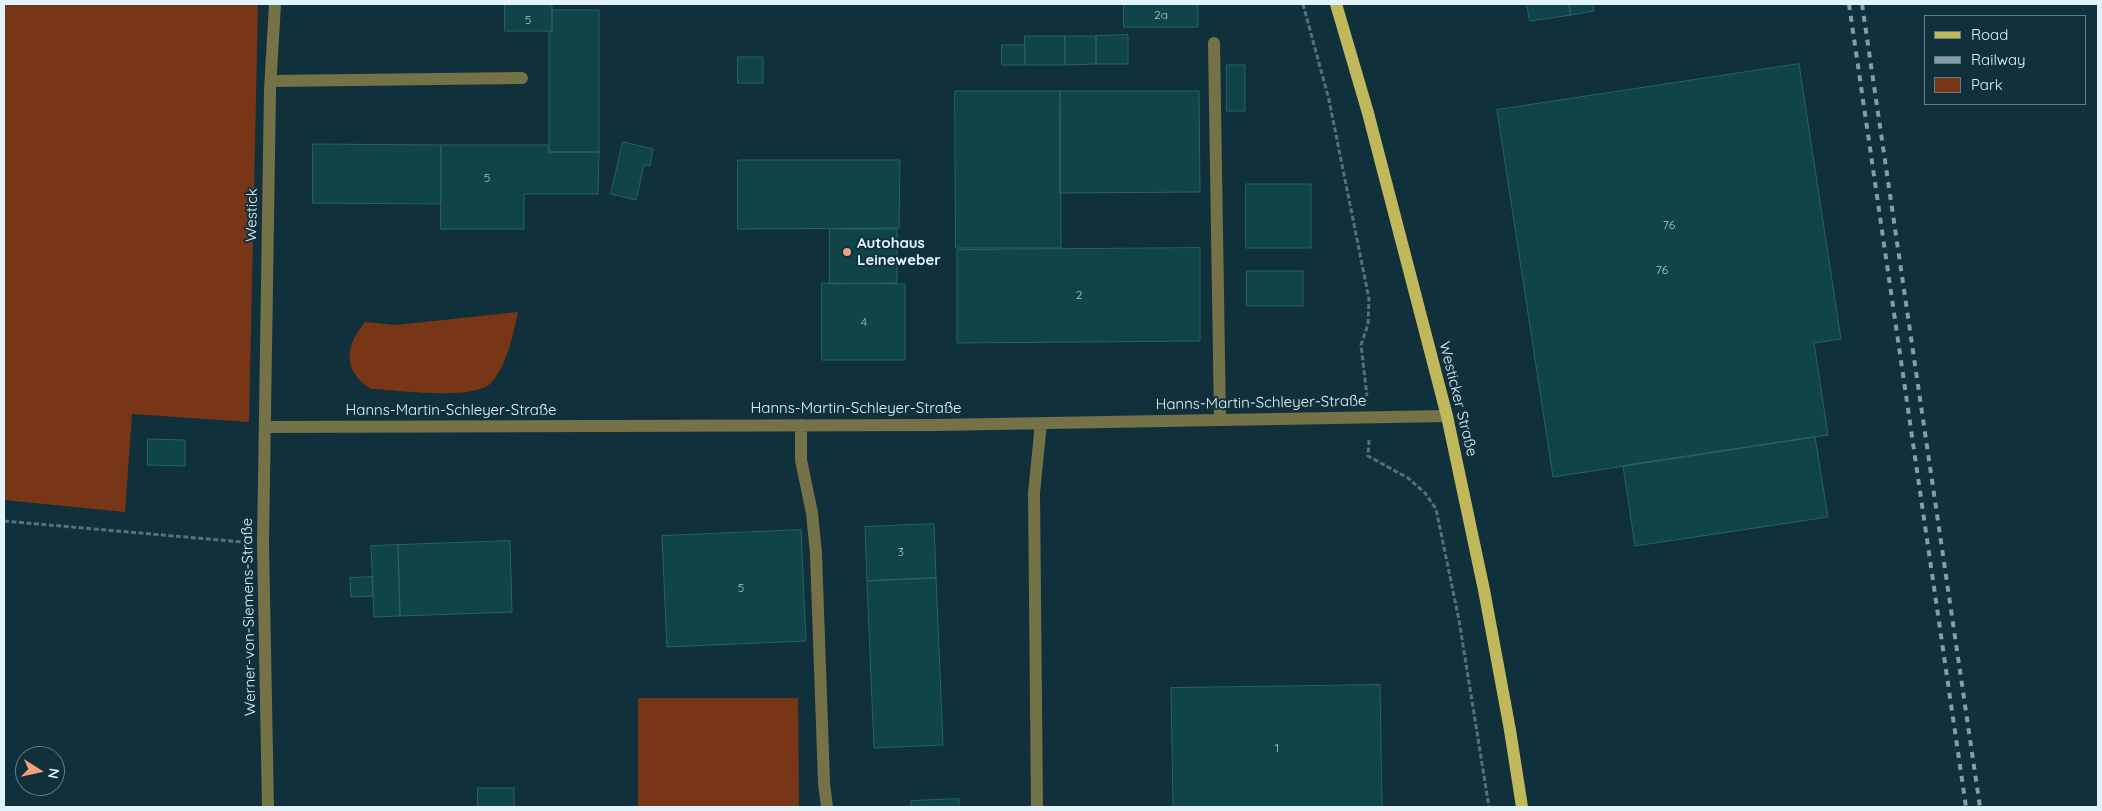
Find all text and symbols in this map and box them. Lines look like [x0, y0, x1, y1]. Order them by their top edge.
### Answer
house number: 2a [1154, 8, 1168, 22]
house number: 5 [525, 13, 531, 27]
legend [1924, 15, 2087, 105]
text: Road [1971, 25, 2008, 44]
text: Railway [1971, 50, 2026, 69]
text: Park [1971, 75, 2003, 94]
house number: 5 [484, 171, 490, 185]
street label: Westick [243, 188, 261, 242]
house number: 76 [1663, 218, 1675, 232]
place label: Autohaus Leineweber [857, 234, 941, 269]
marker: Autohaus Leineweber [841, 246, 853, 258]
house number: 76 [1656, 263, 1668, 277]
house number: 2 [1076, 288, 1082, 302]
house number: 4 [861, 315, 867, 329]
street label: Westicker Straße [1435, 340, 1481, 458]
street label: Hanns-Martin-Schleyer-Straße [1155, 392, 1367, 414]
street label: Hanns-Martin-Schleyer-Straße [751, 399, 961, 417]
street label: Hanns-Martin-Schleyer-Straße [346, 401, 556, 419]
street label: Werner-von-Siemens-Straße [238, 518, 260, 716]
house number: 3 [898, 545, 904, 559]
house number: 5 [738, 581, 744, 595]
house number: 1 [1275, 741, 1279, 755]
north arrow [15, 746, 65, 796]
text: N [44, 767, 64, 780]

